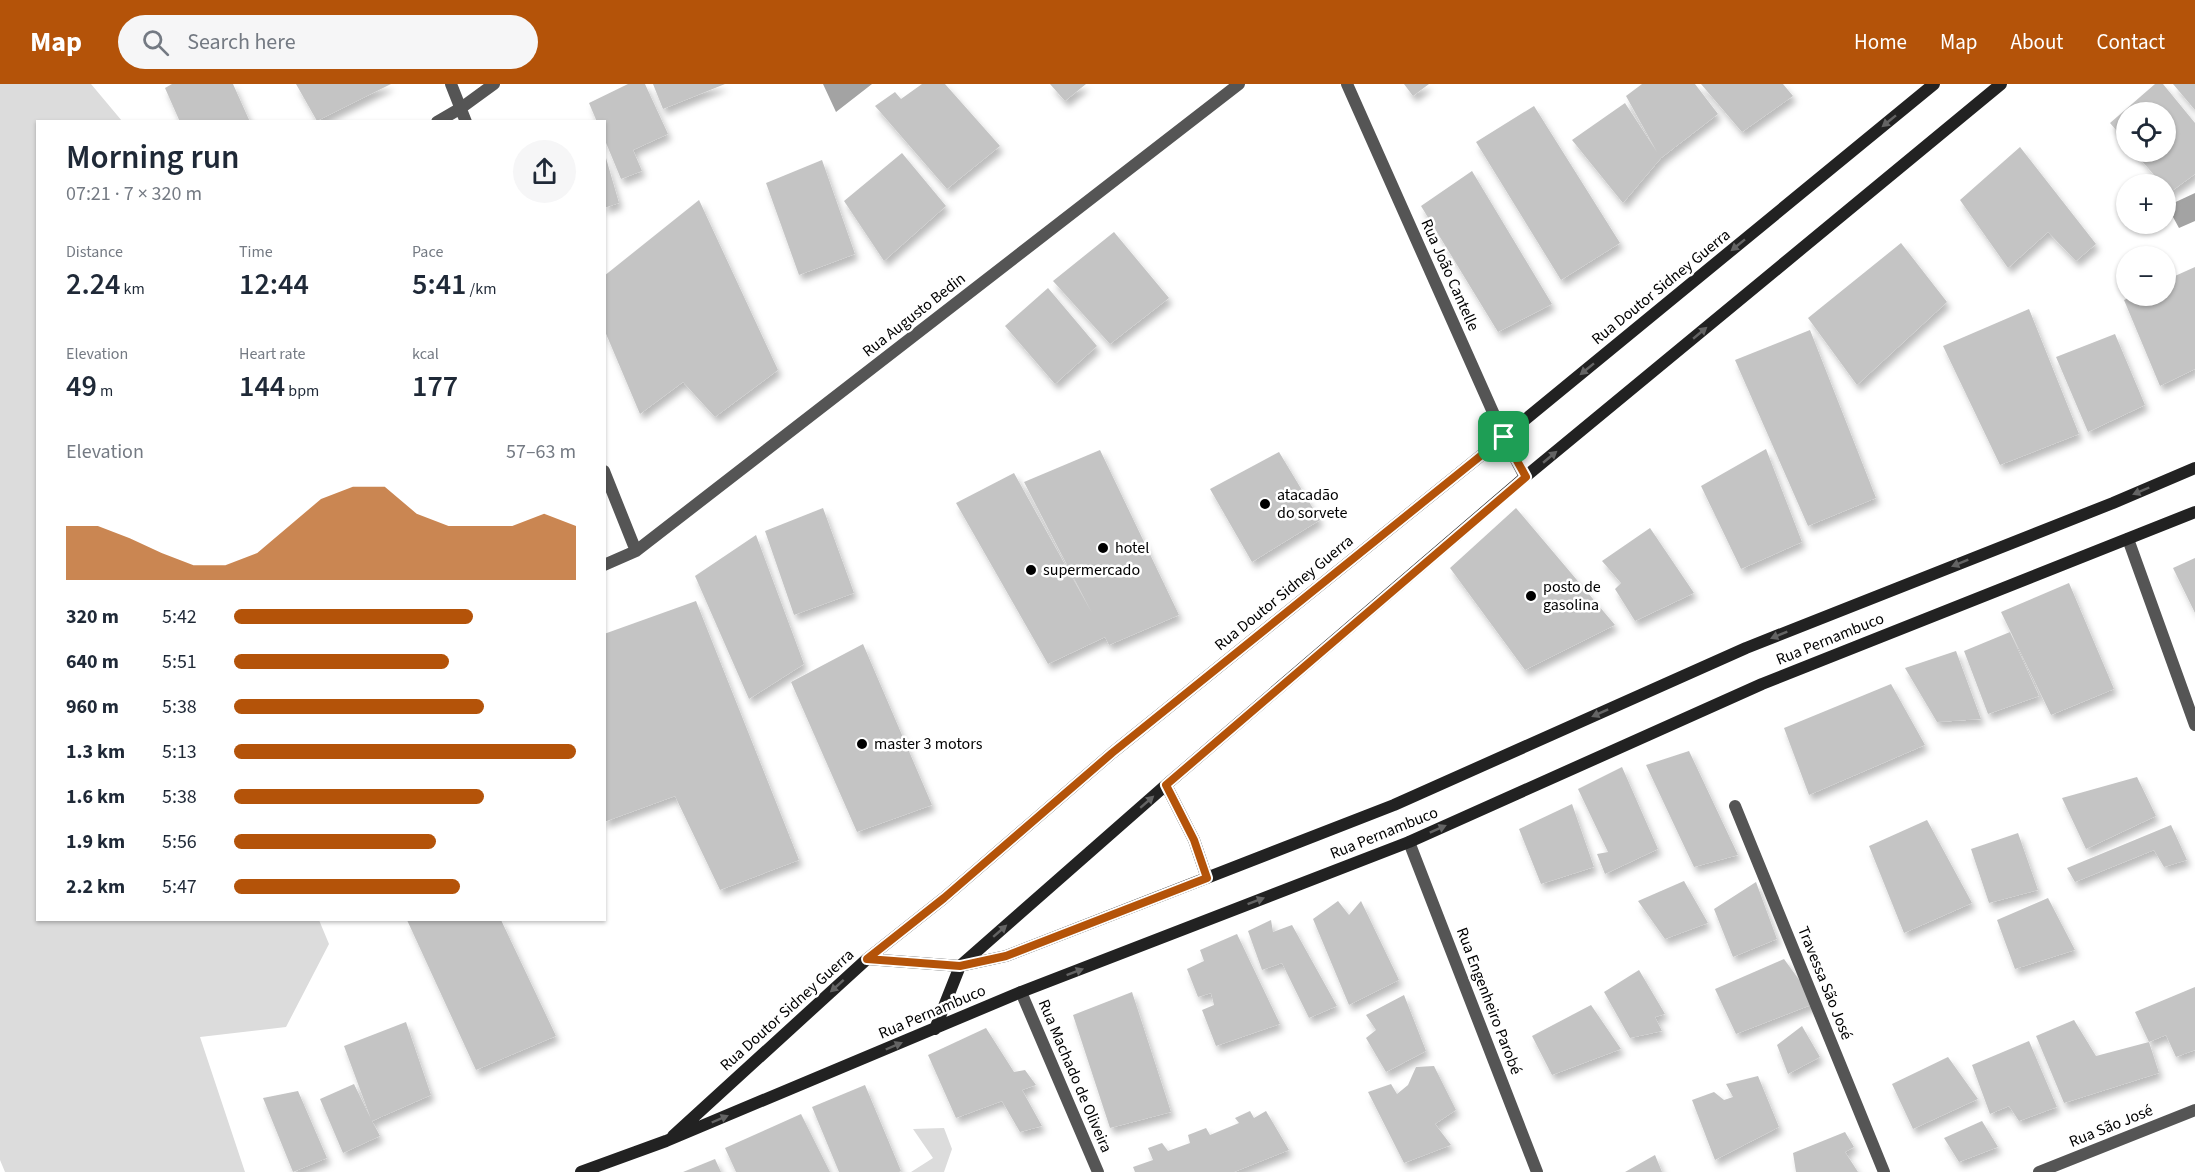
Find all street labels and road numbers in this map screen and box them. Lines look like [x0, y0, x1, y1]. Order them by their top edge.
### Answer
street label: Rua João Cantelle [1415, 216, 1485, 334]
street label: Rua Doutor Sidney Guerra [1587, 224, 1735, 350]
street label: Rua Augusto Bedin [858, 268, 970, 362]
street label: Rua Doutor Sidney Guerra [1210, 530, 1358, 656]
street label: Rua Pernambuco [1773, 607, 1887, 671]
street label: Rua Pernambuco [1327, 801, 1441, 865]
street label: Travessa São José [1792, 923, 1858, 1043]
street label: Rua Engenheiro Parobé [1451, 924, 1527, 1078]
street label: Rua Doutor Sidney Guerra [715, 944, 859, 1076]
street label: Rua Pernambuco [875, 980, 989, 1044]
street label: Rua Machado de Oliveira [1033, 996, 1117, 1156]
street label: Rua São José [2066, 1099, 2156, 1153]

